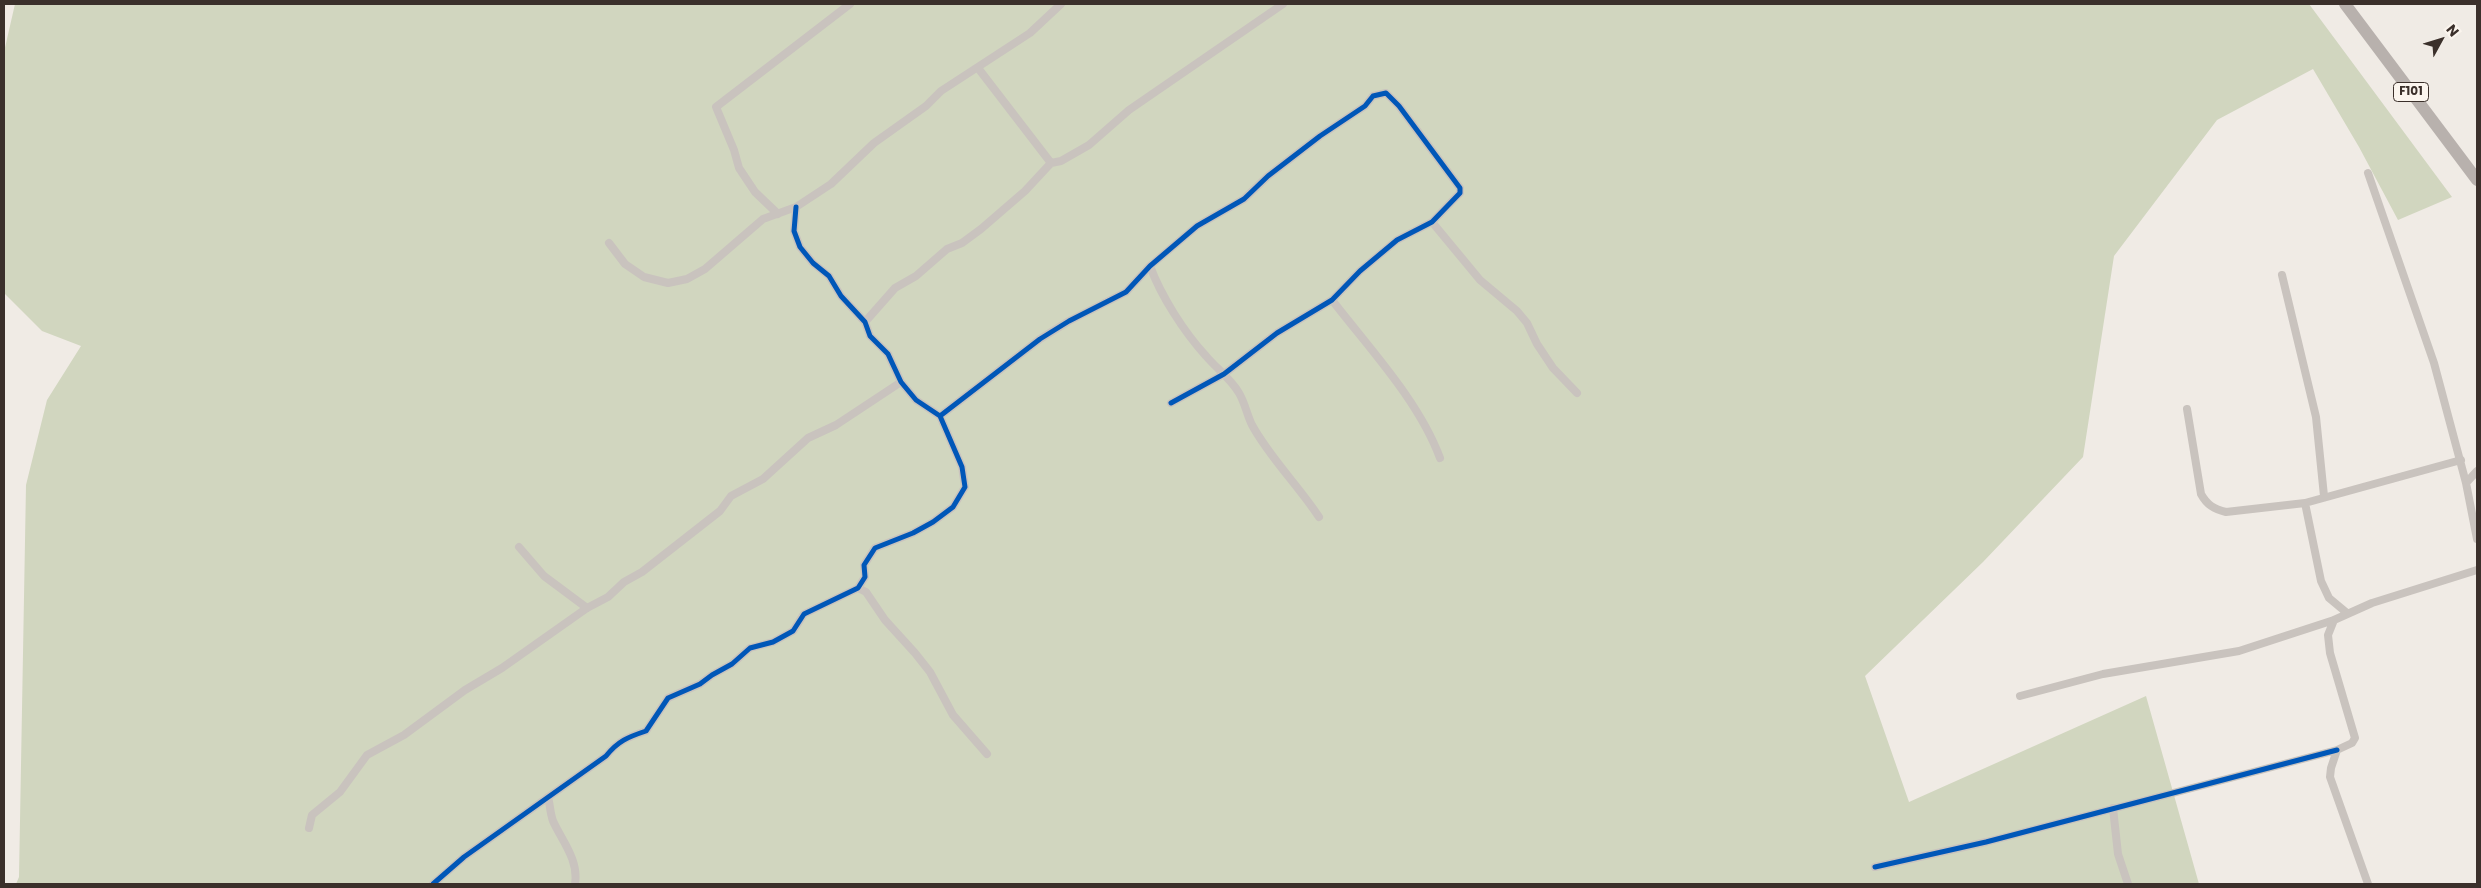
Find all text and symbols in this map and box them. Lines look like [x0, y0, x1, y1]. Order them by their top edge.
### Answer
north arrow [2416, 15, 2466, 65]
text: N [2442, 20, 2464, 41]
road number: F101 [2394, 82, 2428, 101]

